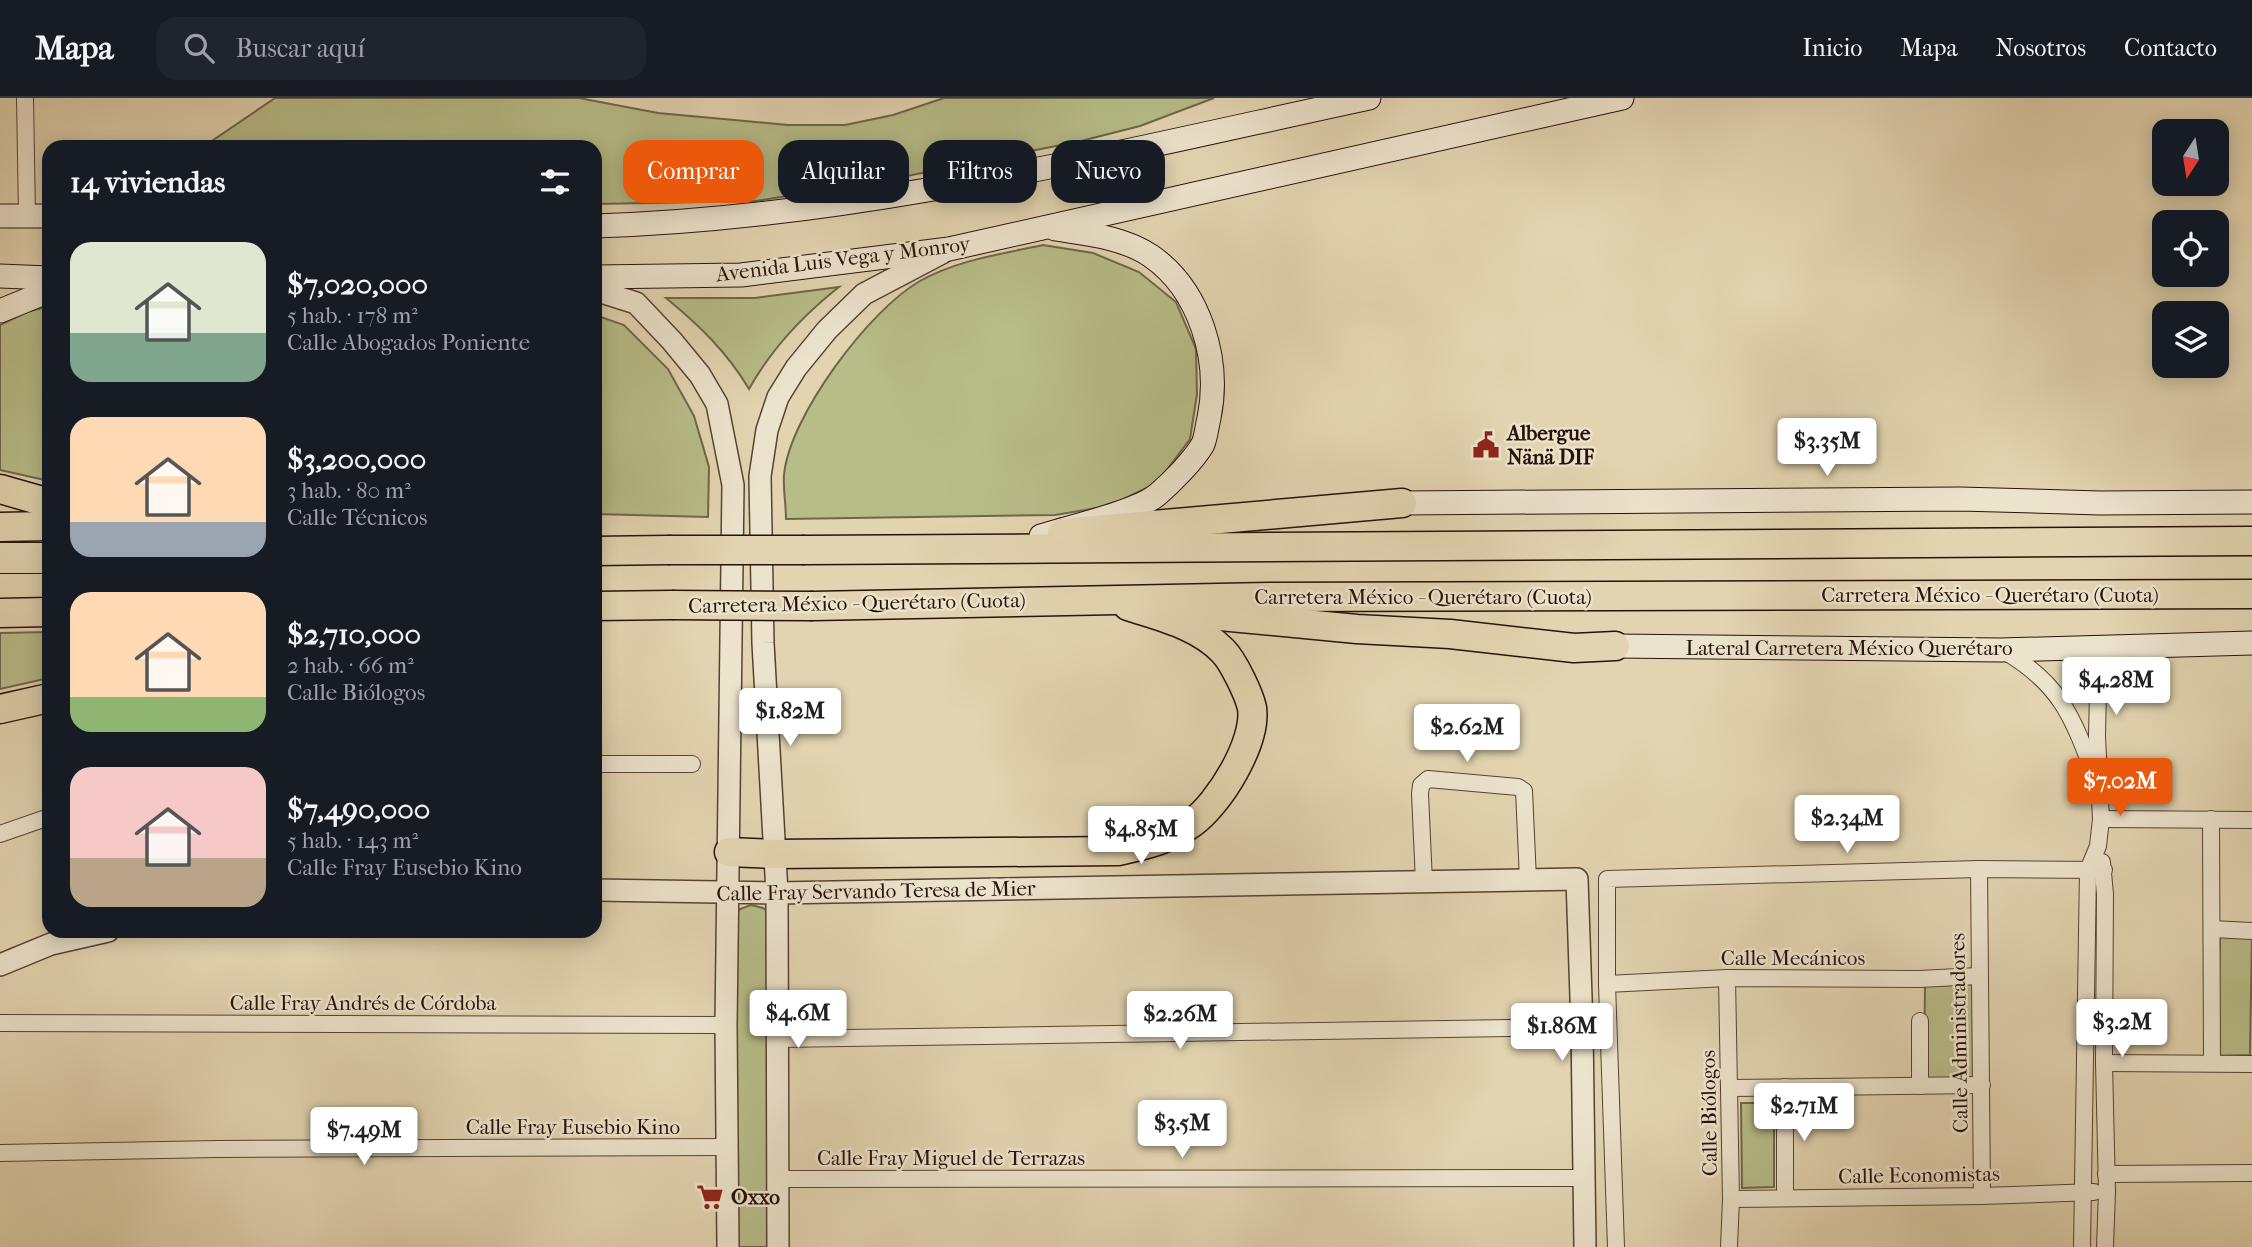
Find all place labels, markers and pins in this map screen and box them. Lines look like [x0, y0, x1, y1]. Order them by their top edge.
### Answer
pin: $3.35M [1770, 418, 1884, 478]
place label: Albergue Nänä DIF [1505, 421, 1595, 469]
public building icon: Albergue Nänä DIF [1471, 430, 1501, 460]
pin: $4.28M [2059, 658, 2173, 717]
pin: $1.82M [733, 688, 847, 748]
pin: $2.62M [1410, 704, 1524, 764]
pin: $7.02M [2063, 758, 2177, 818]
pin: $2.34M [1790, 796, 1904, 855]
pin: $4.85M [1084, 806, 1198, 866]
pin: $4.6M [749, 990, 847, 1050]
pin: $2.26M [1123, 992, 1237, 1051]
pin: $3.2M [2073, 1000, 2171, 1059]
pin: $1.86M [1505, 1004, 1619, 1063]
pin: $2.71M [1747, 1084, 1861, 1143]
pin: $3.5M [1133, 1100, 1231, 1160]
pin: $7.49M [307, 1108, 421, 1167]
supermarket icon: Oxxo [695, 1182, 725, 1212]
place label: Oxxo [731, 1185, 780, 1209]

